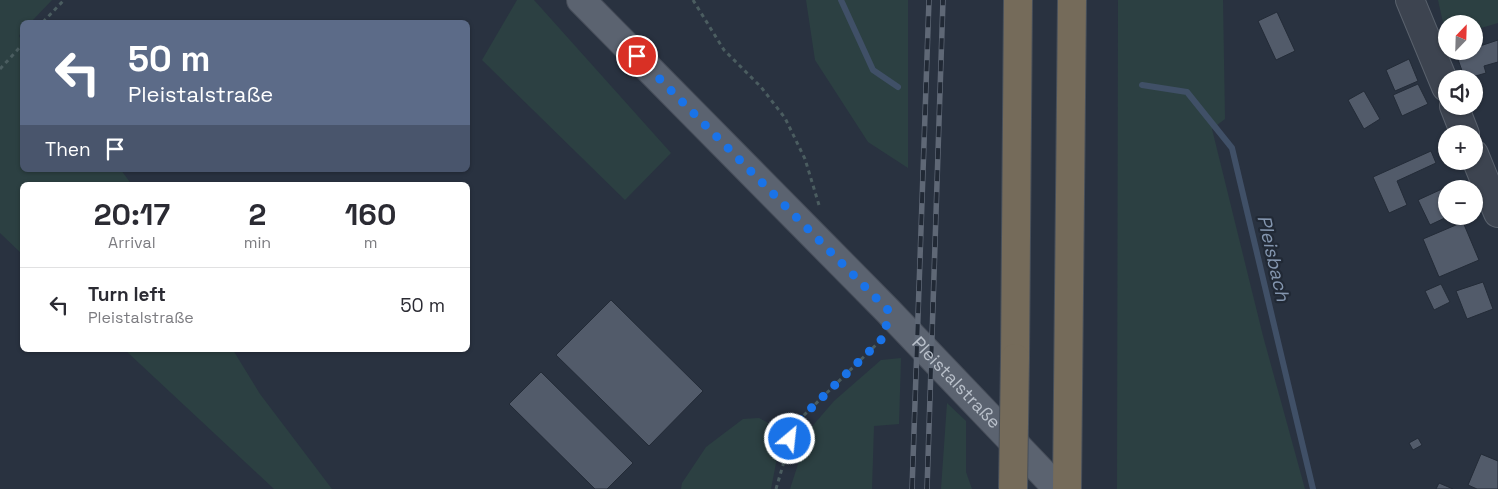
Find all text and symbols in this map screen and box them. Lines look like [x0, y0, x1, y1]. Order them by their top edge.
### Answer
north arrow [1438, 15, 1482, 60]
map controls [1438, 15, 1483, 225]
pin [616, 35, 658, 77]
text: 50 m [128, 37, 210, 81]
icon: left [45, 40, 110, 105]
icon: arrive [623, 42, 651, 70]
button: sound [1438, 70, 1483, 115]
text: Pleistalstraße [128, 80, 273, 108]
button: + [1438, 125, 1483, 170]
icon: arrive [101, 135, 129, 163]
text: Then [45, 137, 91, 162]
button: − [1438, 180, 1483, 225]
text: 20:17 [94, 195, 170, 234]
text: 2 [249, 195, 266, 234]
text: 160 [345, 195, 396, 234]
water label: Pleisbach [1251, 212, 1296, 304]
text: Arrival [108, 232, 156, 253]
text: min [244, 232, 271, 253]
text: m [364, 232, 377, 253]
text: Turn left [88, 282, 166, 307]
icon: left [45, 291, 73, 319]
text: 50 m [400, 293, 445, 318]
text: Pleistalstraße [88, 307, 194, 328]
street label: Pleistalstraße [907, 331, 1006, 433]
position arrow [763, 412, 815, 464]

